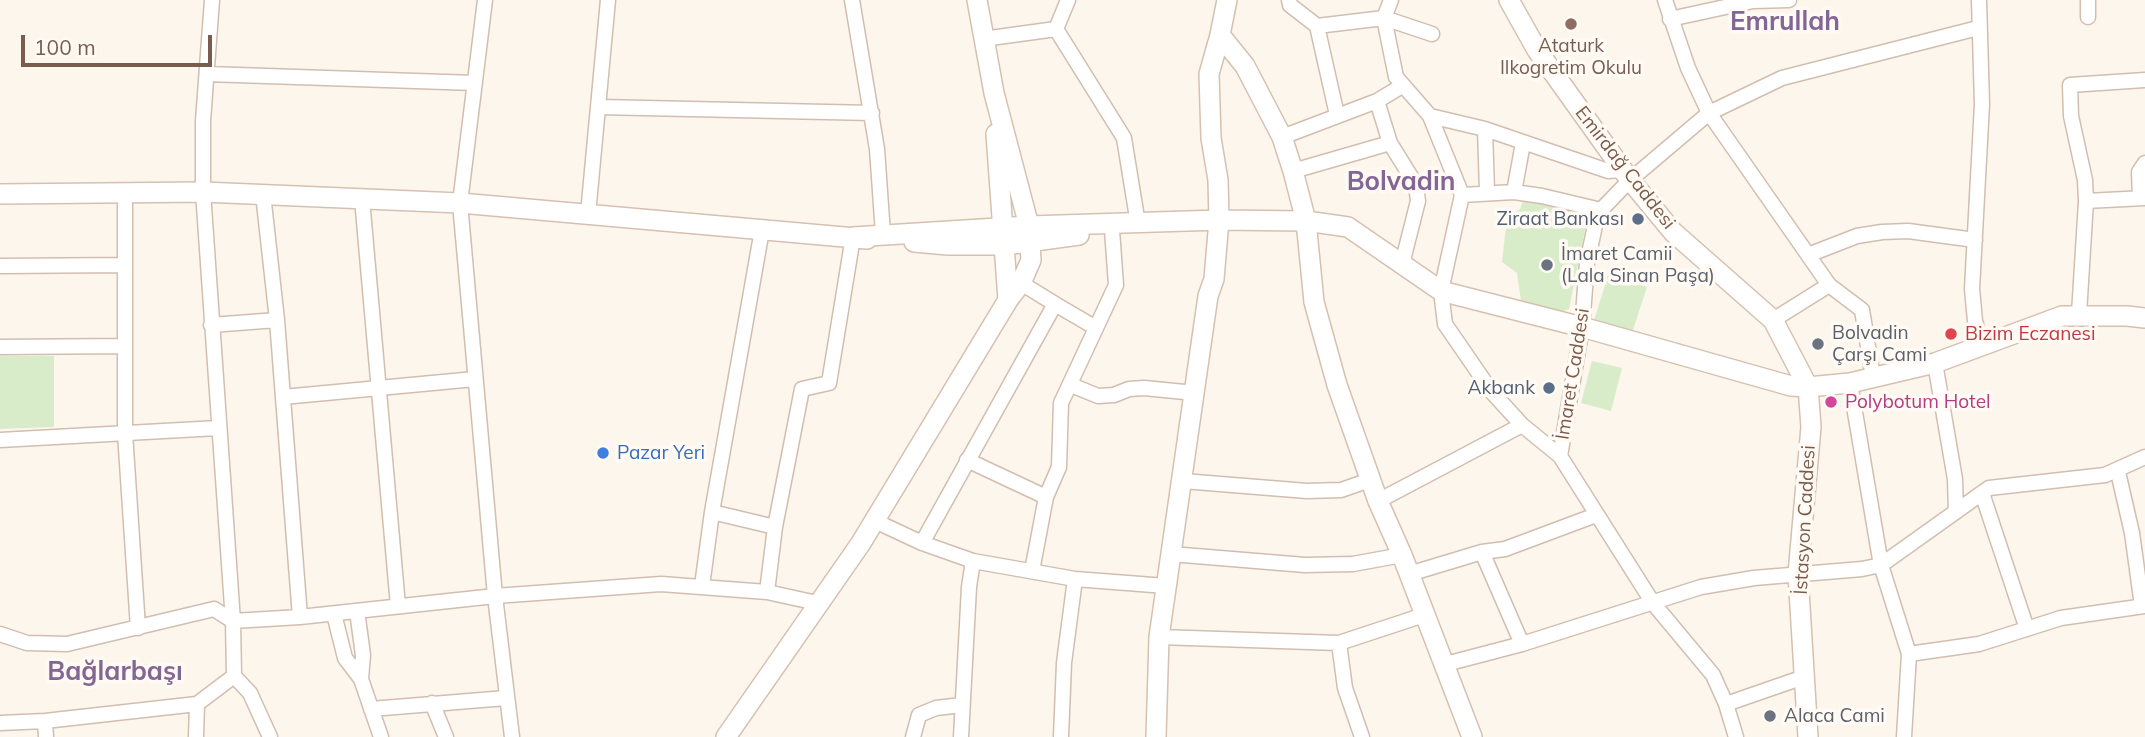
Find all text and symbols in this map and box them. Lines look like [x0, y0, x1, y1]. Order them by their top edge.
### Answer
district label: Emrullah [1730, 6, 1840, 38]
marker: Ataturk Ilkogretim Okulu [1563, 16, 1579, 32]
scale bar [24, 21, 215, 65]
text: 100 m [34, 34, 96, 60]
place label: Ataturk Ilkogretim Okulu [1500, 35, 1642, 79]
street label: Emirdağ Caddesi [1570, 102, 1680, 234]
district label: Bolvadin [1347, 166, 1455, 198]
place label: Ziraat Bankası [1496, 208, 1624, 230]
marker: Ziraat Bankası [1630, 211, 1646, 227]
place label: İmaret Camii (Lala Sinan Paşa) [1561, 243, 1715, 287]
marker: İmaret Camii (Lala Sinan Paşa) [1539, 257, 1555, 273]
street label: İmaret Caddesi [1551, 307, 1595, 441]
place label: Bolvadin Çarşı Cami [1832, 322, 1927, 366]
place label: Bizim Eczanesi [1965, 323, 2096, 345]
marker: Bizim Eczanesi [1943, 326, 1959, 342]
marker: Bolvadin Çarşı Cami [1810, 336, 1826, 352]
place label: Akbank [1468, 377, 1535, 399]
marker: Akbank [1541, 380, 1557, 396]
place label: Polybotum Hotel [1845, 391, 1991, 413]
marker: Polybotum Hotel [1823, 394, 1839, 410]
place label: Pazar Yeri [617, 442, 705, 464]
marker: Pazar Yeri [595, 445, 611, 461]
street label: İstasyon Caddesi [1790, 445, 1820, 595]
district label: Bağlarbaşı [47, 656, 183, 688]
place label: Alaca Cami [1784, 705, 1885, 727]
marker: Alaca Cami [1762, 708, 1778, 724]

